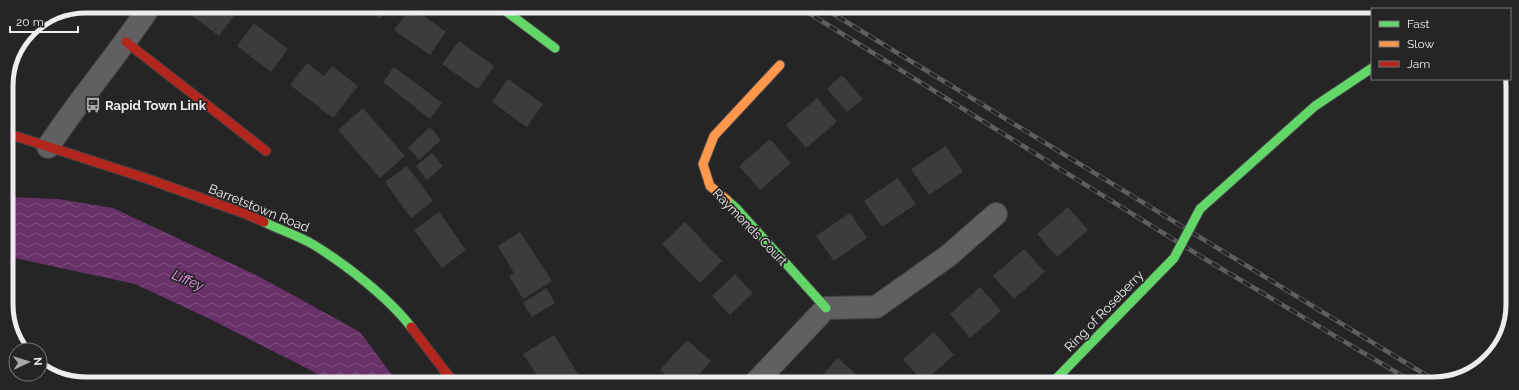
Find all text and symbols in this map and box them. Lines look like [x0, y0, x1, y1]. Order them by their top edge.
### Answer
scale bar [10, 8, 78, 34]
legend [1371, 8, 1511, 80]
text: 20 m [16, 15, 44, 29]
text: Fast [1407, 17, 1430, 31]
text: Slow [1407, 37, 1434, 51]
text: Jam [1407, 57, 1430, 71]
bus stop icon: Rapid Town Link [84, 96, 102, 114]
place label: Rapid Town Link [105, 98, 207, 113]
street label: Barretstown Road [206, 181, 312, 235]
street label: Raymonds Court [710, 186, 791, 269]
water label: Liffey [170, 266, 207, 294]
street label: Ring of Roseberry [1061, 267, 1147, 355]
north arrow [8, 342, 48, 382]
text: N [31, 357, 44, 366]

